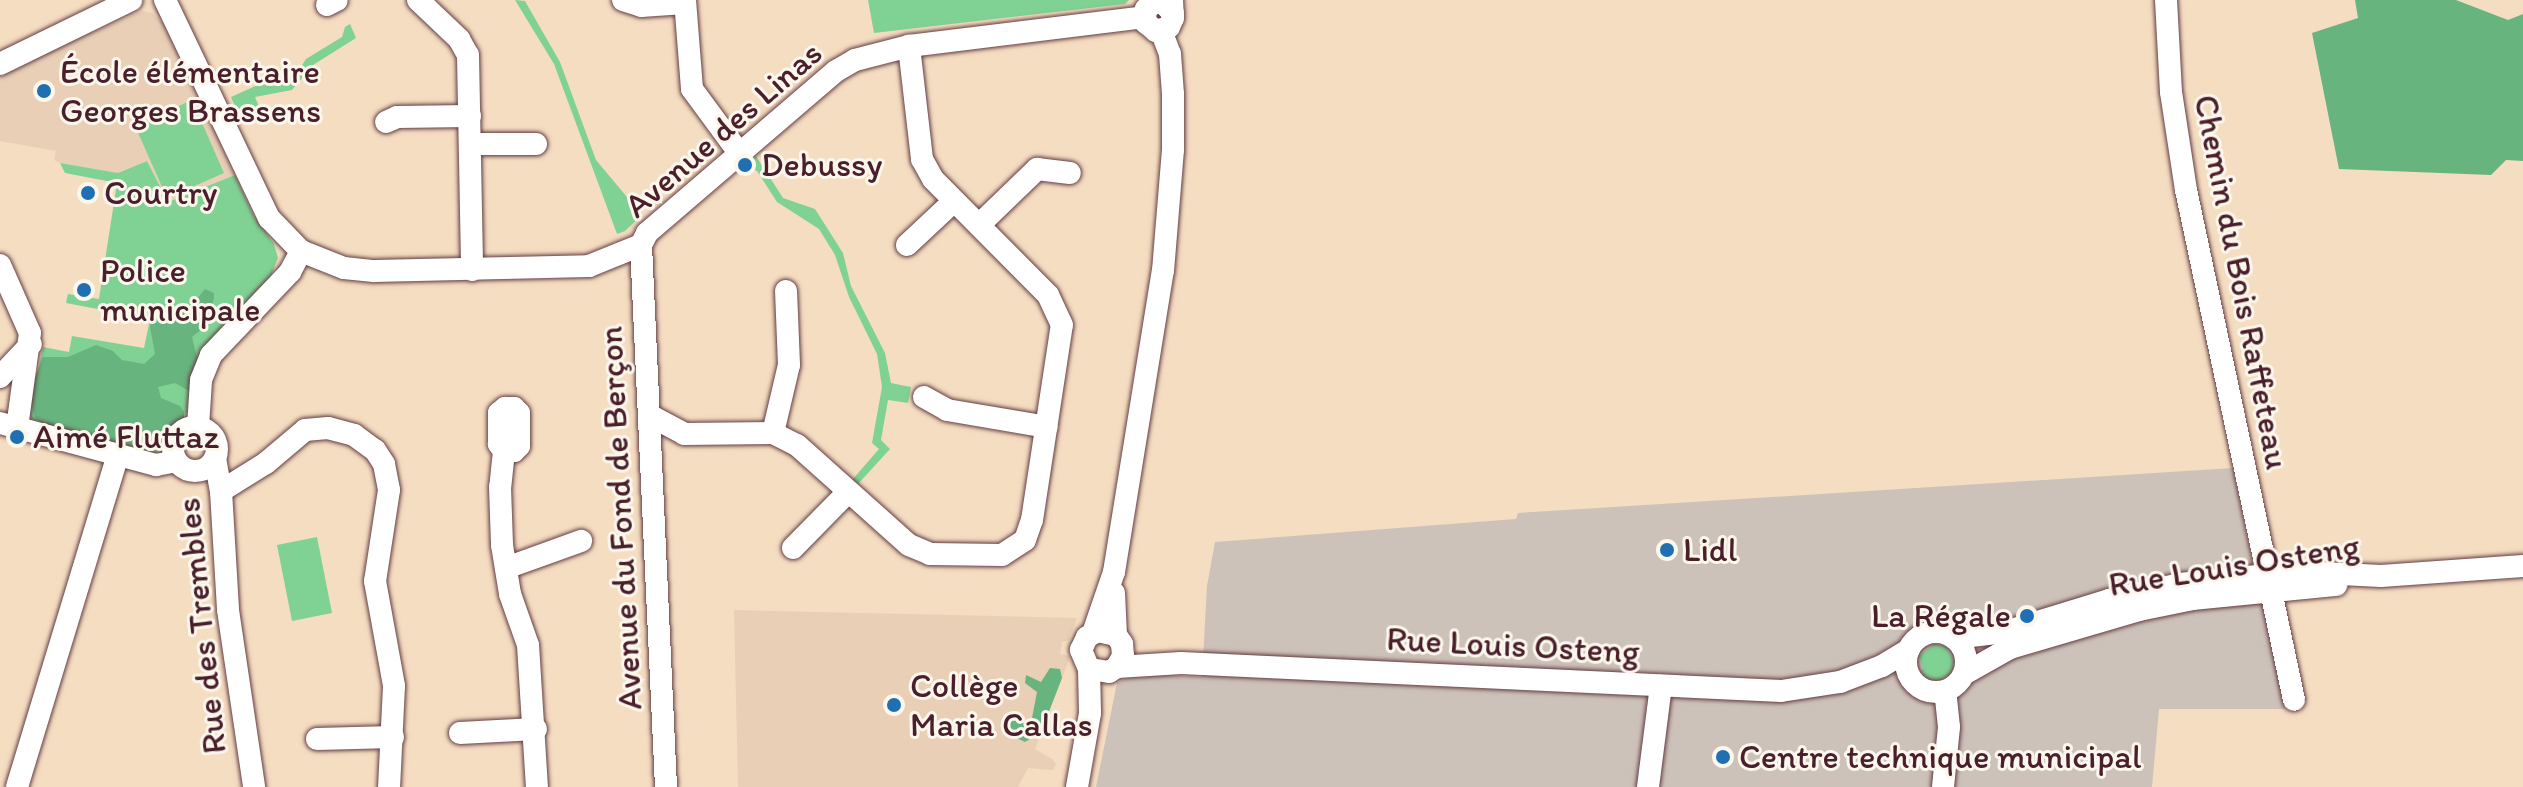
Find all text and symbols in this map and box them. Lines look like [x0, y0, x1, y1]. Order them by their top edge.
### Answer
street label: Avenue des Linas [616, 32, 830, 226]
place label: École élémentaire Georges Brassens [60, 51, 321, 130]
marker: École élémentaire Georges Brassens [35, 82, 53, 100]
street label: Chemin du Bois Raffeteau [2186, 92, 2298, 472]
place label: Debussy [761, 145, 882, 185]
marker: Debussy [736, 156, 754, 174]
place label: Courtry [104, 173, 217, 213]
marker: Courtry [79, 184, 97, 202]
place label: Police municipale [100, 250, 260, 330]
marker: Police municipale [75, 281, 93, 299]
street label: Avenue du Fond de Berçon [590, 325, 650, 711]
place label: Aimé Fluttaz [33, 417, 218, 457]
marker: Aimé Fluttaz [8, 428, 26, 446]
street label: Rue des Trembles [167, 498, 235, 754]
street label: Rue Louis Osteng [2106, 525, 2362, 605]
place label: Lidl [1683, 530, 1737, 570]
marker: Lidl [1658, 541, 1676, 559]
place label: La Régale [1871, 596, 2011, 636]
marker: La Régale [2018, 607, 2036, 625]
street label: Rue Louis Osteng [1386, 618, 1640, 672]
place label: Collège Maria Callas [910, 665, 1093, 744]
marker: Collège Maria Callas [885, 696, 903, 714]
place label: Centre technique municipal [1739, 737, 2141, 777]
marker: Centre technique municipal [1714, 748, 1732, 766]

